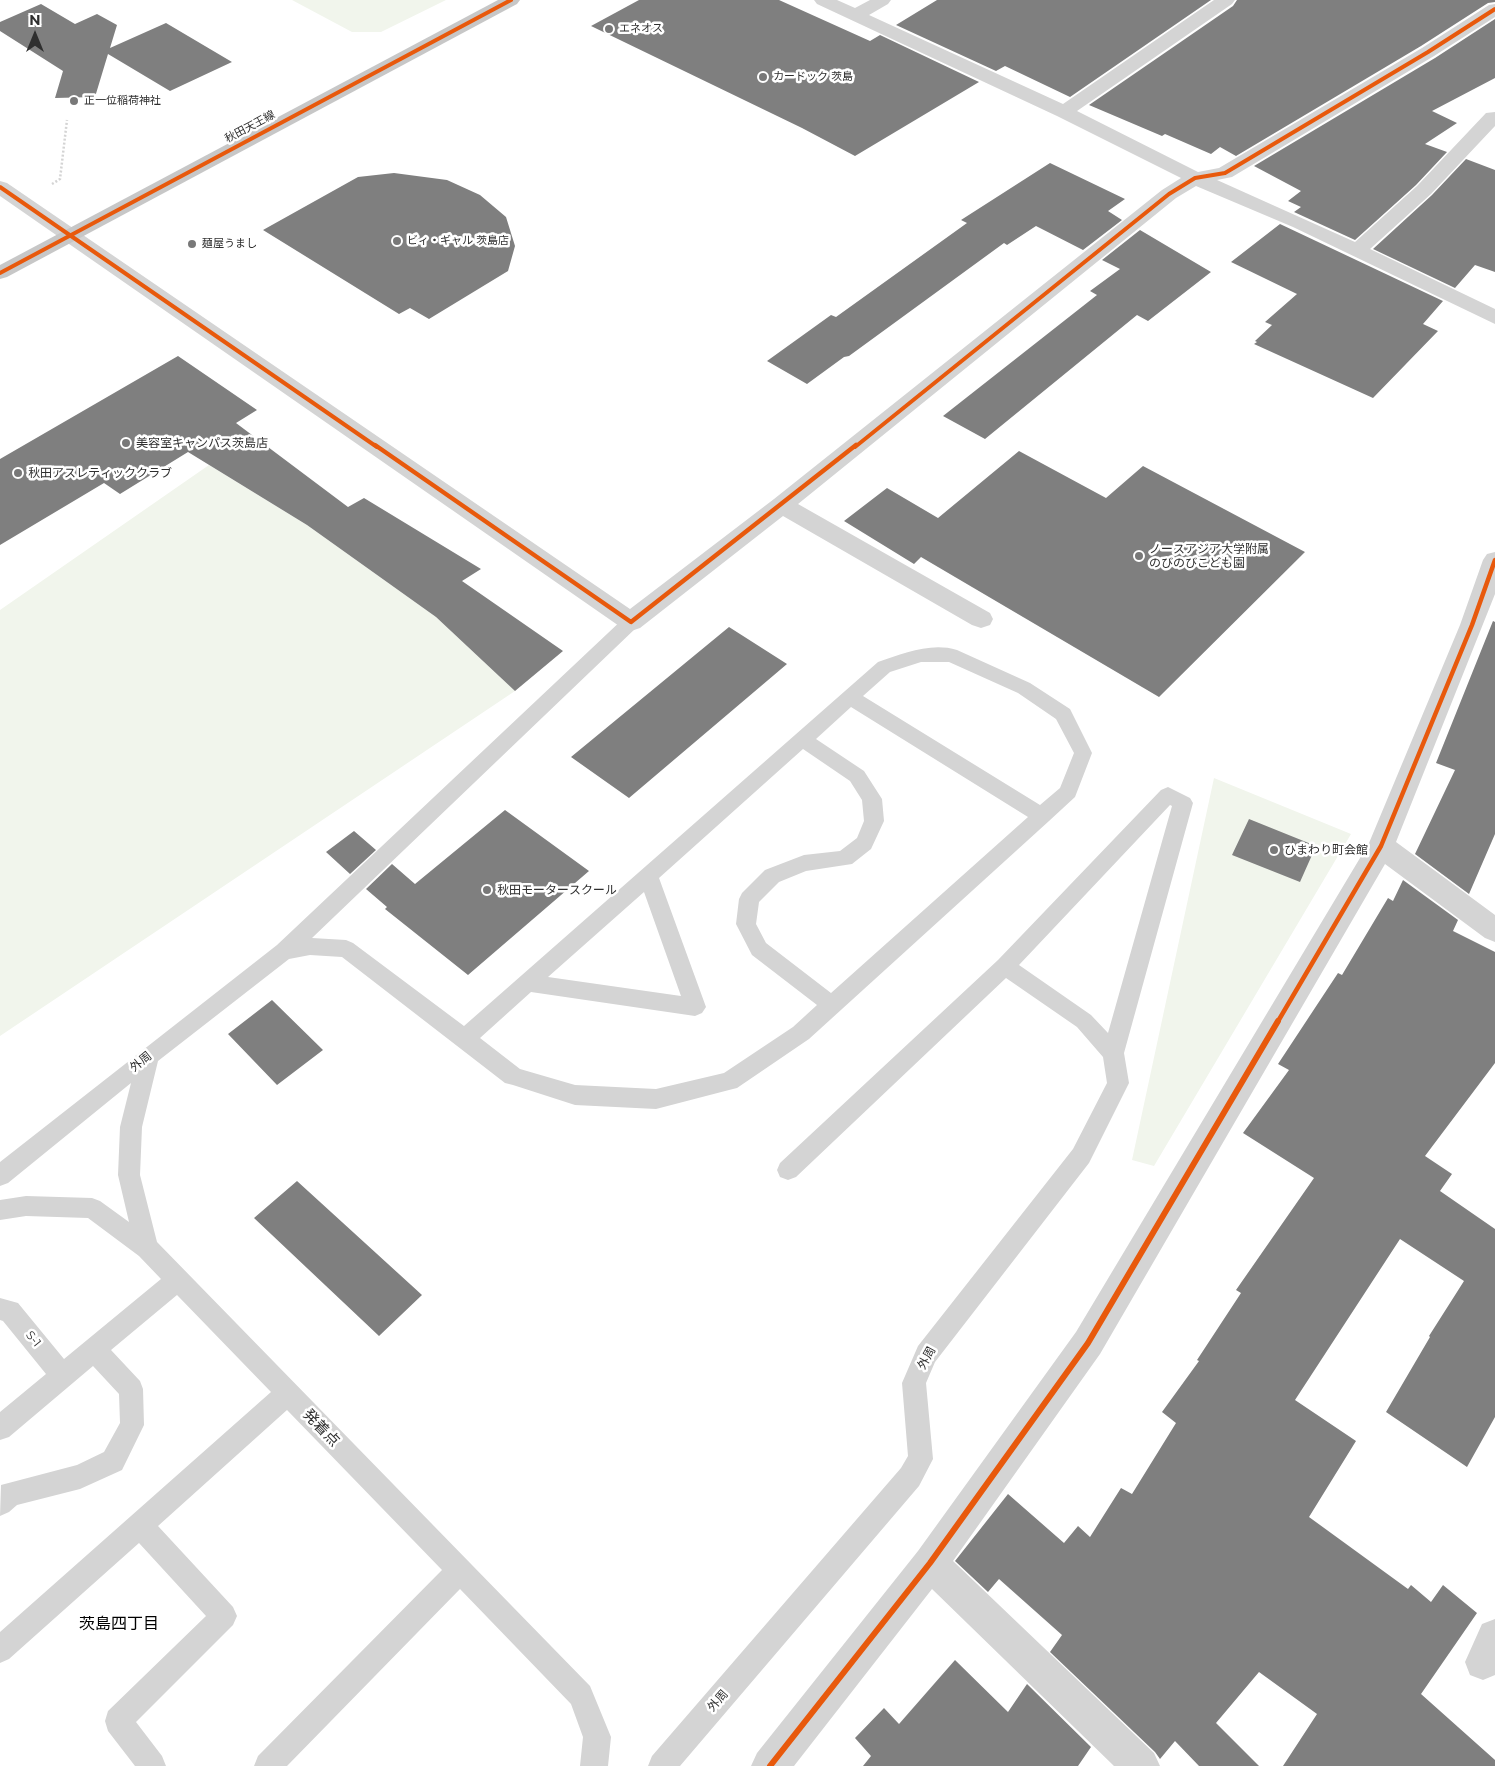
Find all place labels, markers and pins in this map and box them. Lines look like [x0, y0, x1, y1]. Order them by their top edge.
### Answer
place label: エネオス [619, 22, 663, 36]
marker: エネオス [603, 23, 615, 35]
place label: カードック 茨島 [773, 70, 853, 84]
marker: カードック 茨島 [757, 71, 769, 83]
place label: 正一位稲荷神社 [84, 94, 161, 108]
marker: 正一位稲荷神社 [68, 95, 80, 107]
place label: ビィ・ギャル 茨島店 [407, 234, 509, 248]
marker: ビィ・ギャル 茨島店 [391, 235, 403, 247]
place label: 麺屋うまし [202, 237, 257, 251]
marker: 麺屋うまし [186, 238, 198, 250]
place label: 美容室キャンパス茨島店 [136, 436, 268, 450]
marker: 美容室キャンパス茨島店 [120, 437, 132, 449]
place label: 秋田アスレティッククラブ [28, 466, 172, 480]
marker: 秋田アスレティッククラブ [12, 467, 24, 479]
place label: ノースアジア大学附属 のびのびこども園 [1149, 542, 1269, 570]
marker: ノースアジア大学附属 のびのびこども園 [1133, 550, 1145, 562]
place label: ひまわり町会館 [1284, 843, 1368, 857]
marker: ひまわり町会館 [1268, 844, 1280, 856]
place label: 秋田モータースクール [497, 883, 617, 897]
marker: 秋田モータースクール [481, 884, 493, 896]

